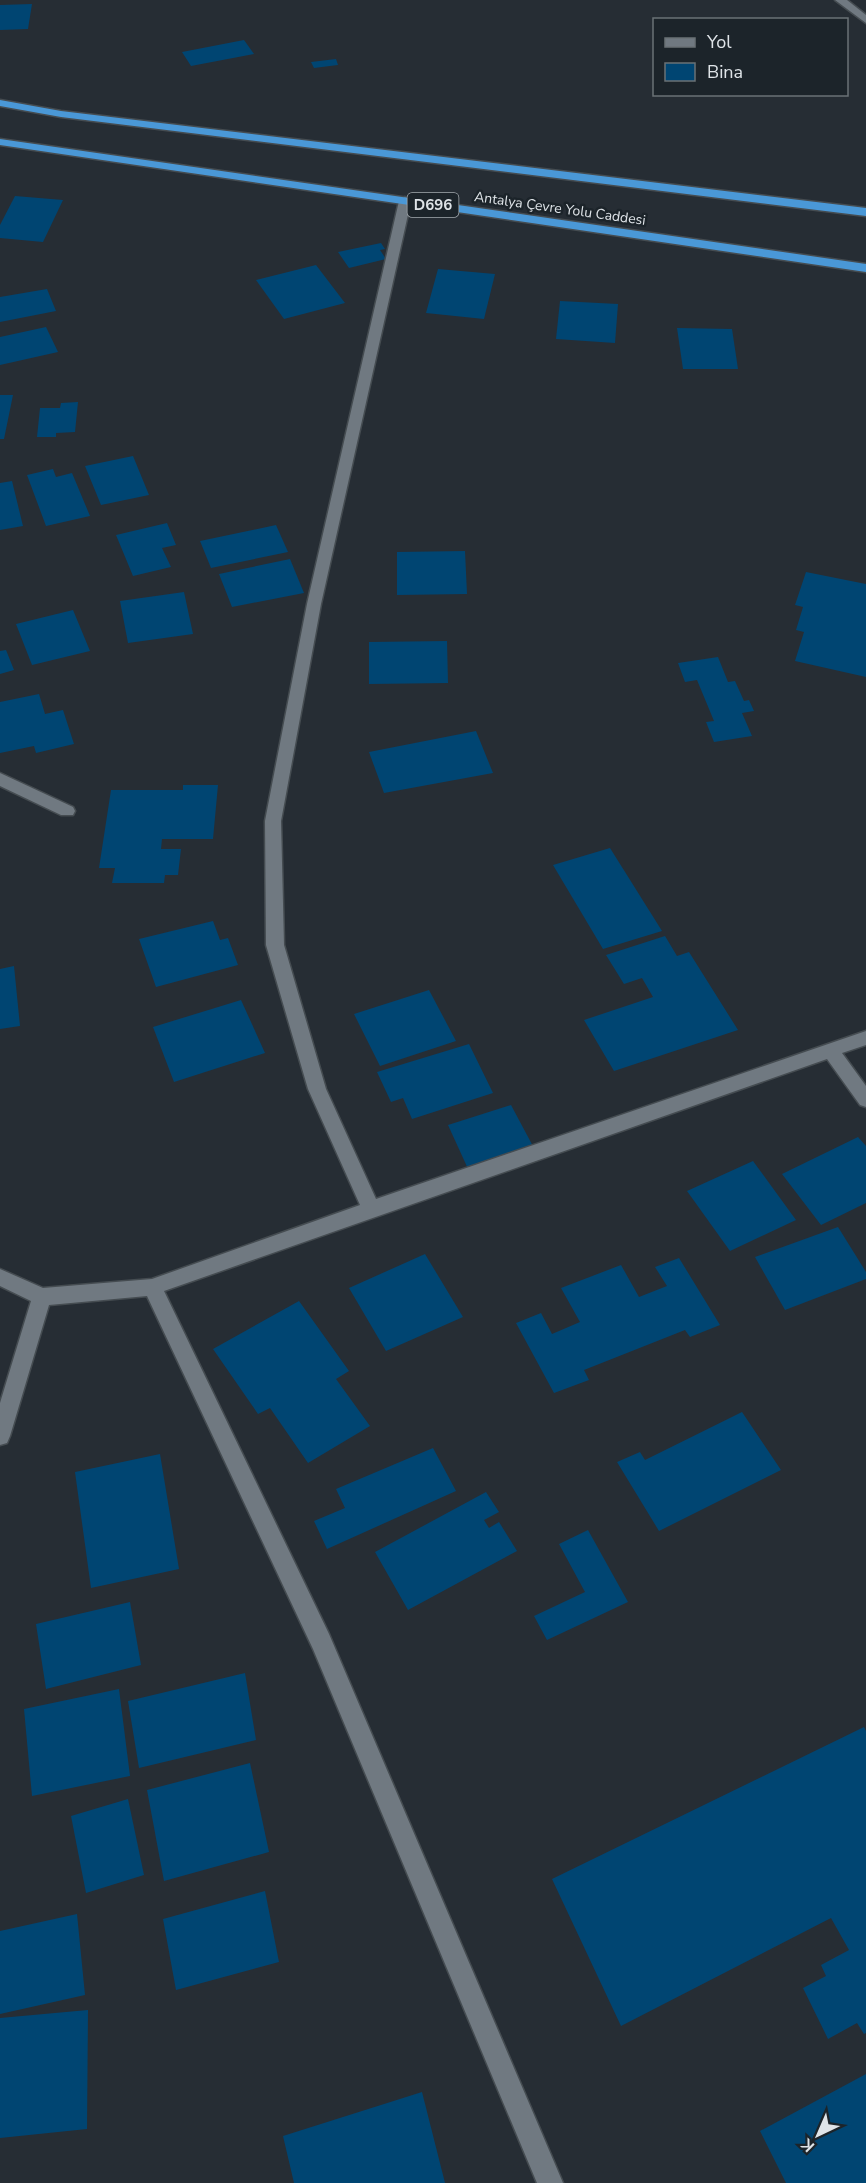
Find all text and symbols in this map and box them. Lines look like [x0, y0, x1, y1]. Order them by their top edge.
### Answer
legend [653, 18, 848, 96]
text: Yol [706, 30, 732, 54]
text: Bina [707, 60, 743, 84]
street label: Antalya Çevre Yolu Caddesi [473, 187, 647, 230]
road number: D696 [408, 193, 458, 217]
north arrow [788, 2105, 848, 2165]
text: K [796, 2133, 820, 2157]

